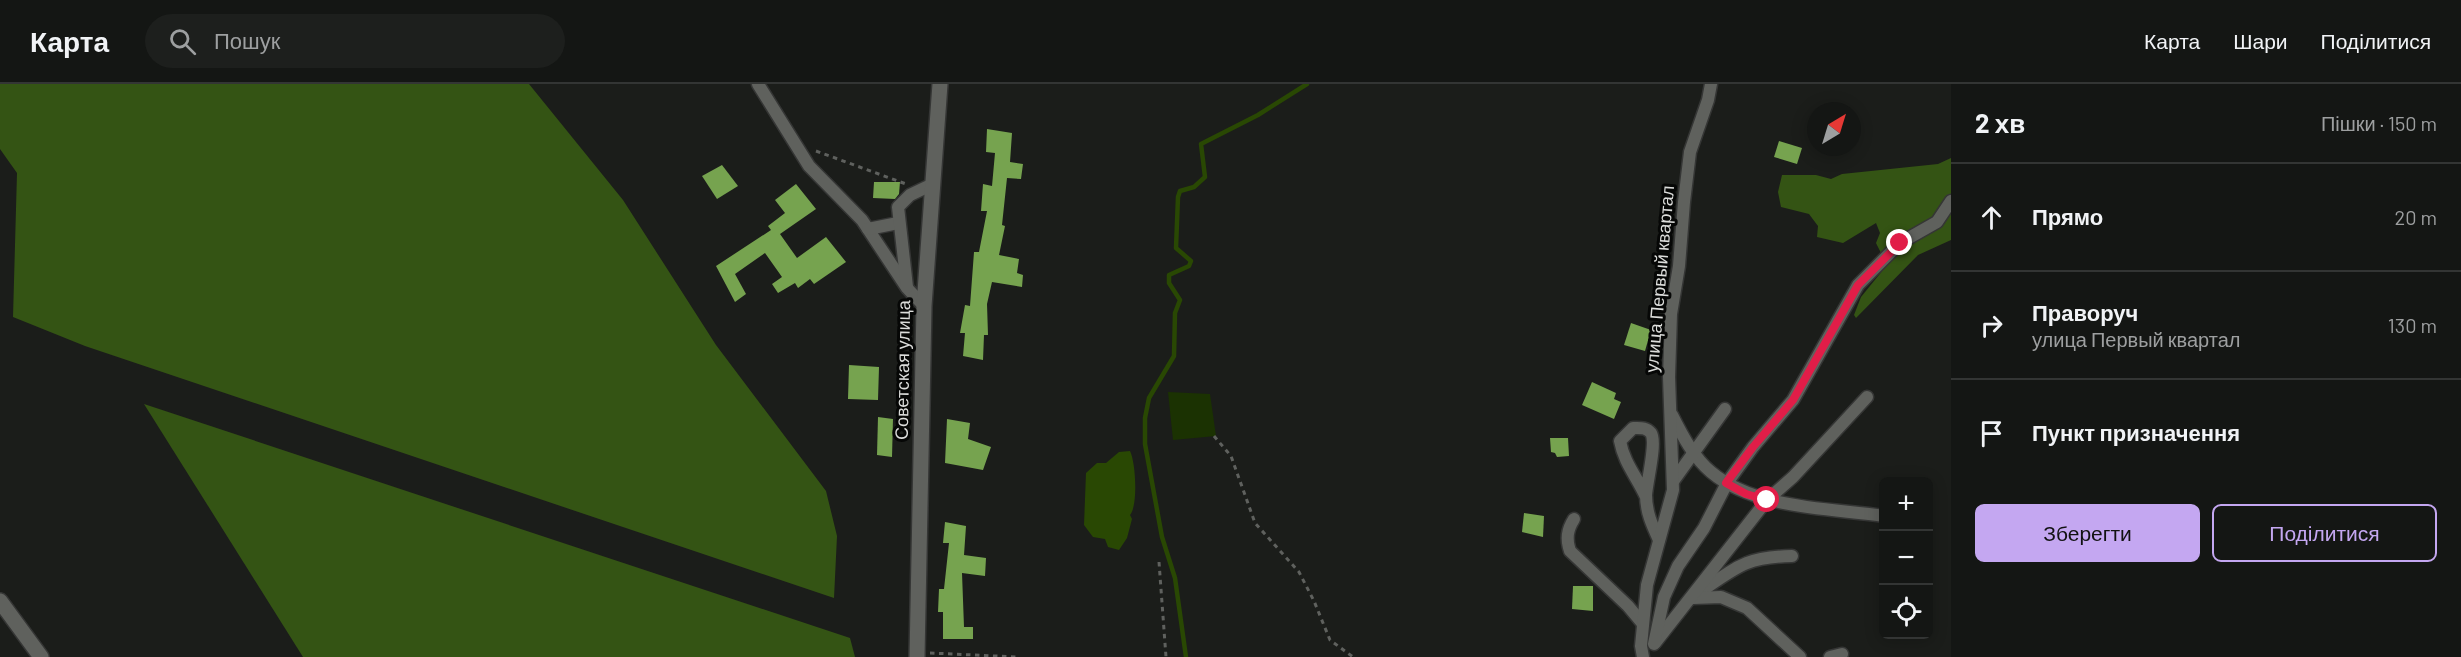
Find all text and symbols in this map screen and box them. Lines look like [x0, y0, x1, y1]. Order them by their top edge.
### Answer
search box [145, 14, 565, 68]
text: Карта [30, 24, 109, 58]
icon: search [166, 25, 199, 58]
text: Пошук [214, 27, 280, 53]
text: Карта [2144, 28, 2200, 53]
text: Шари [2233, 28, 2288, 53]
text: Поділитися [2321, 28, 2431, 53]
north arrow [1807, 102, 1861, 156]
text: 2 хв [1975, 107, 2025, 138]
text: Пішки · 150 m [2321, 111, 2437, 135]
street label: улица Первый квартал [1640, 184, 1678, 373]
icon: ahead [1975, 201, 2008, 234]
text: Прямо [2032, 203, 2103, 229]
text: 20 m [2394, 205, 2437, 229]
route end [1886, 229, 1912, 255]
street label: Советская улица [890, 299, 914, 440]
text: Праворуч [2032, 299, 2138, 325]
icon: right [1975, 309, 2008, 342]
text: 130 m [2388, 313, 2437, 337]
text: улица Первый квартал [2032, 327, 2240, 351]
icon: arrive [1975, 417, 2008, 450]
text: Пункт призначення [2032, 419, 2240, 445]
map controls [1879, 477, 1933, 639]
button: + [1879, 477, 1933, 531]
route start [1753, 486, 1779, 512]
button: Зберегти [1975, 504, 2200, 562]
button: Поділитися [2212, 504, 2437, 562]
button: − [1879, 531, 1933, 585]
button: locate [1879, 585, 1933, 639]

